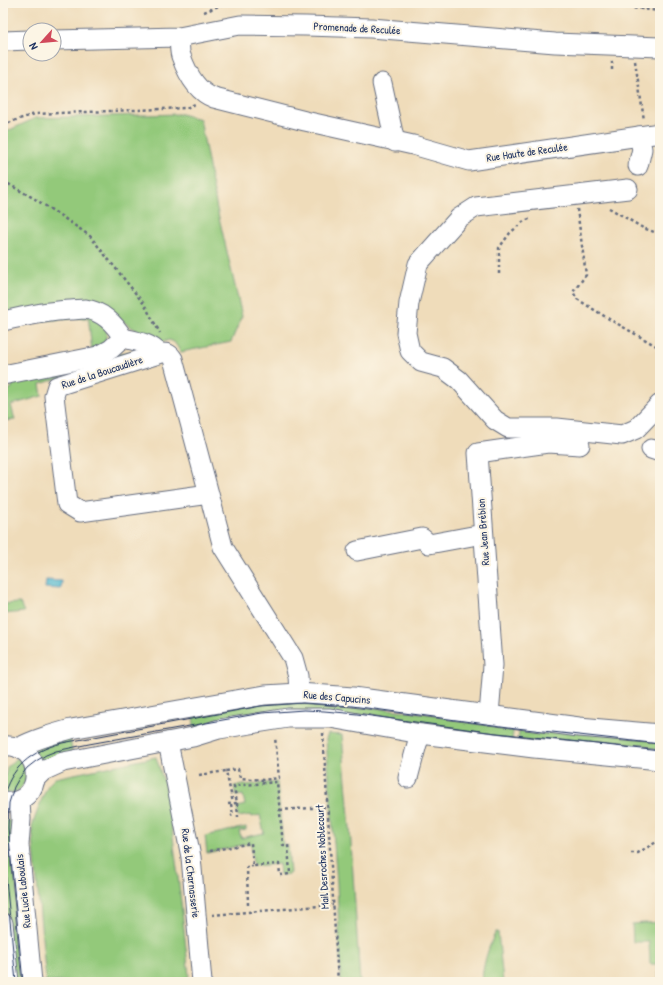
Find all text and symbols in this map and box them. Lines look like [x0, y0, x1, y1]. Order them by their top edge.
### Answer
street label: Promenade de Reculée [313, 19, 402, 37]
north arrow [22, 22, 62, 62]
text: N [25, 41, 41, 52]
street label: Rue Haute de Reculée [486, 139, 569, 165]
street label: Rue de la Boucaudière [60, 352, 145, 392]
street label: Rue Jean Brébion [474, 498, 492, 566]
street label: Rue des Capucins [303, 687, 371, 707]
street label: Mail Desroches Noblecourt [312, 804, 332, 910]
street label: Rue de la Charnasserie [179, 828, 203, 919]
street label: Rue Lucie Laboulais [12, 853, 34, 929]

